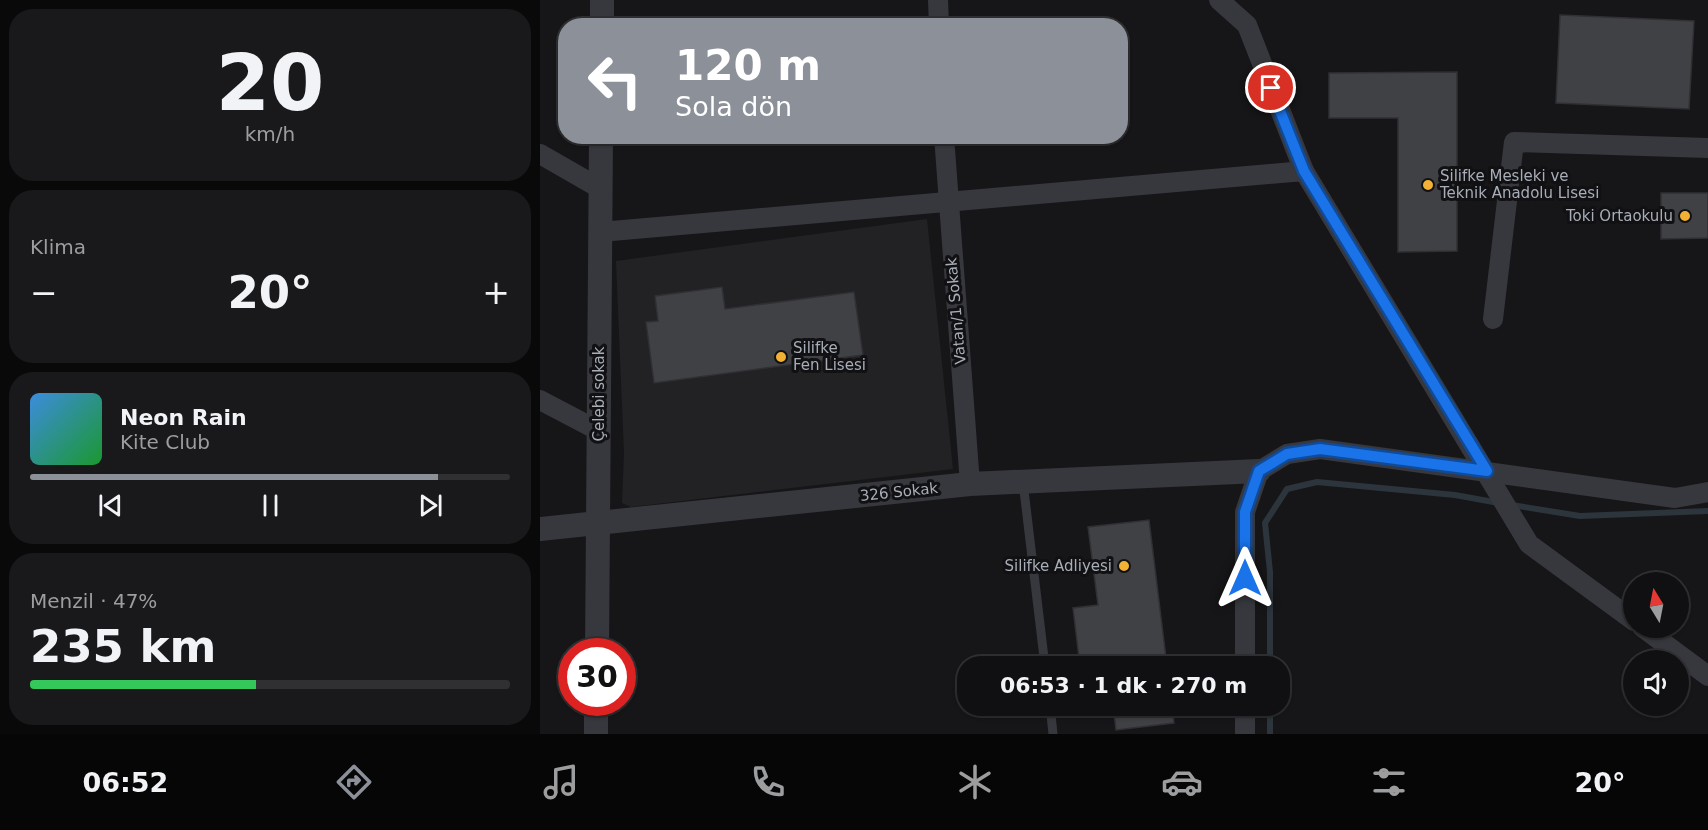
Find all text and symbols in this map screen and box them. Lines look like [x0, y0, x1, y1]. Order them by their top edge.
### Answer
text: 20 [216, 38, 324, 128]
text: 120 m [675, 41, 821, 90]
icon: left [576, 42, 654, 120]
pin [1245, 62, 1296, 113]
icon: arrive [1254, 71, 1287, 104]
text: Sola dön [675, 91, 792, 122]
text: km/h [245, 122, 295, 146]
place label: Silifke Mesleki ve Teknik Anadolu Lisesi [1439, 167, 1599, 202]
marker: Silifke Mesleki ve Teknik Anadolu Lisesi [1421, 178, 1435, 192]
place label: Toki Ortaokulu [1565, 207, 1673, 225]
marker: Toki Ortaokulu [1678, 209, 1692, 223]
text: Klima [30, 235, 86, 259]
street label: Vatan/1 Sokak [942, 256, 970, 365]
text: 20° [227, 266, 313, 319]
text: − [30, 273, 58, 312]
text: + [482, 273, 510, 312]
place label: Silifke Fen Lisesi [793, 339, 866, 374]
street label: Çelebi sokak [590, 346, 608, 441]
marker: Silifke Fen Lisesi [774, 350, 788, 364]
text: Neon Rain [120, 405, 247, 430]
text: Kite Club [120, 430, 210, 454]
street label: 326 Sokak [859, 479, 939, 505]
icon: previous [94, 489, 127, 522]
icon: pause [254, 489, 287, 522]
icon: next [414, 489, 447, 522]
position arrow [1213, 546, 1277, 610]
place label: Silifke Adliyesi [1005, 557, 1112, 575]
marker: Silifke Adliyesi [1117, 559, 1131, 573]
north arrow [1623, 572, 1689, 638]
map controls [1623, 572, 1689, 716]
text: Menzil · 47% [30, 589, 157, 613]
text: 235 km [30, 620, 216, 673]
speed limit sign: 30 [558, 638, 636, 716]
button: sound [1623, 650, 1689, 716]
text: 06:53 · 1 dk · 270 m [1000, 673, 1247, 698]
icon: directions [333, 761, 375, 803]
icon: music [540, 761, 582, 803]
icon: phone [747, 761, 789, 803]
icon: climate [954, 761, 996, 803]
icon: car [1161, 761, 1203, 803]
icon: filters [1368, 761, 1410, 803]
text: 06:52 [82, 767, 168, 798]
text: 20° [1574, 767, 1625, 798]

